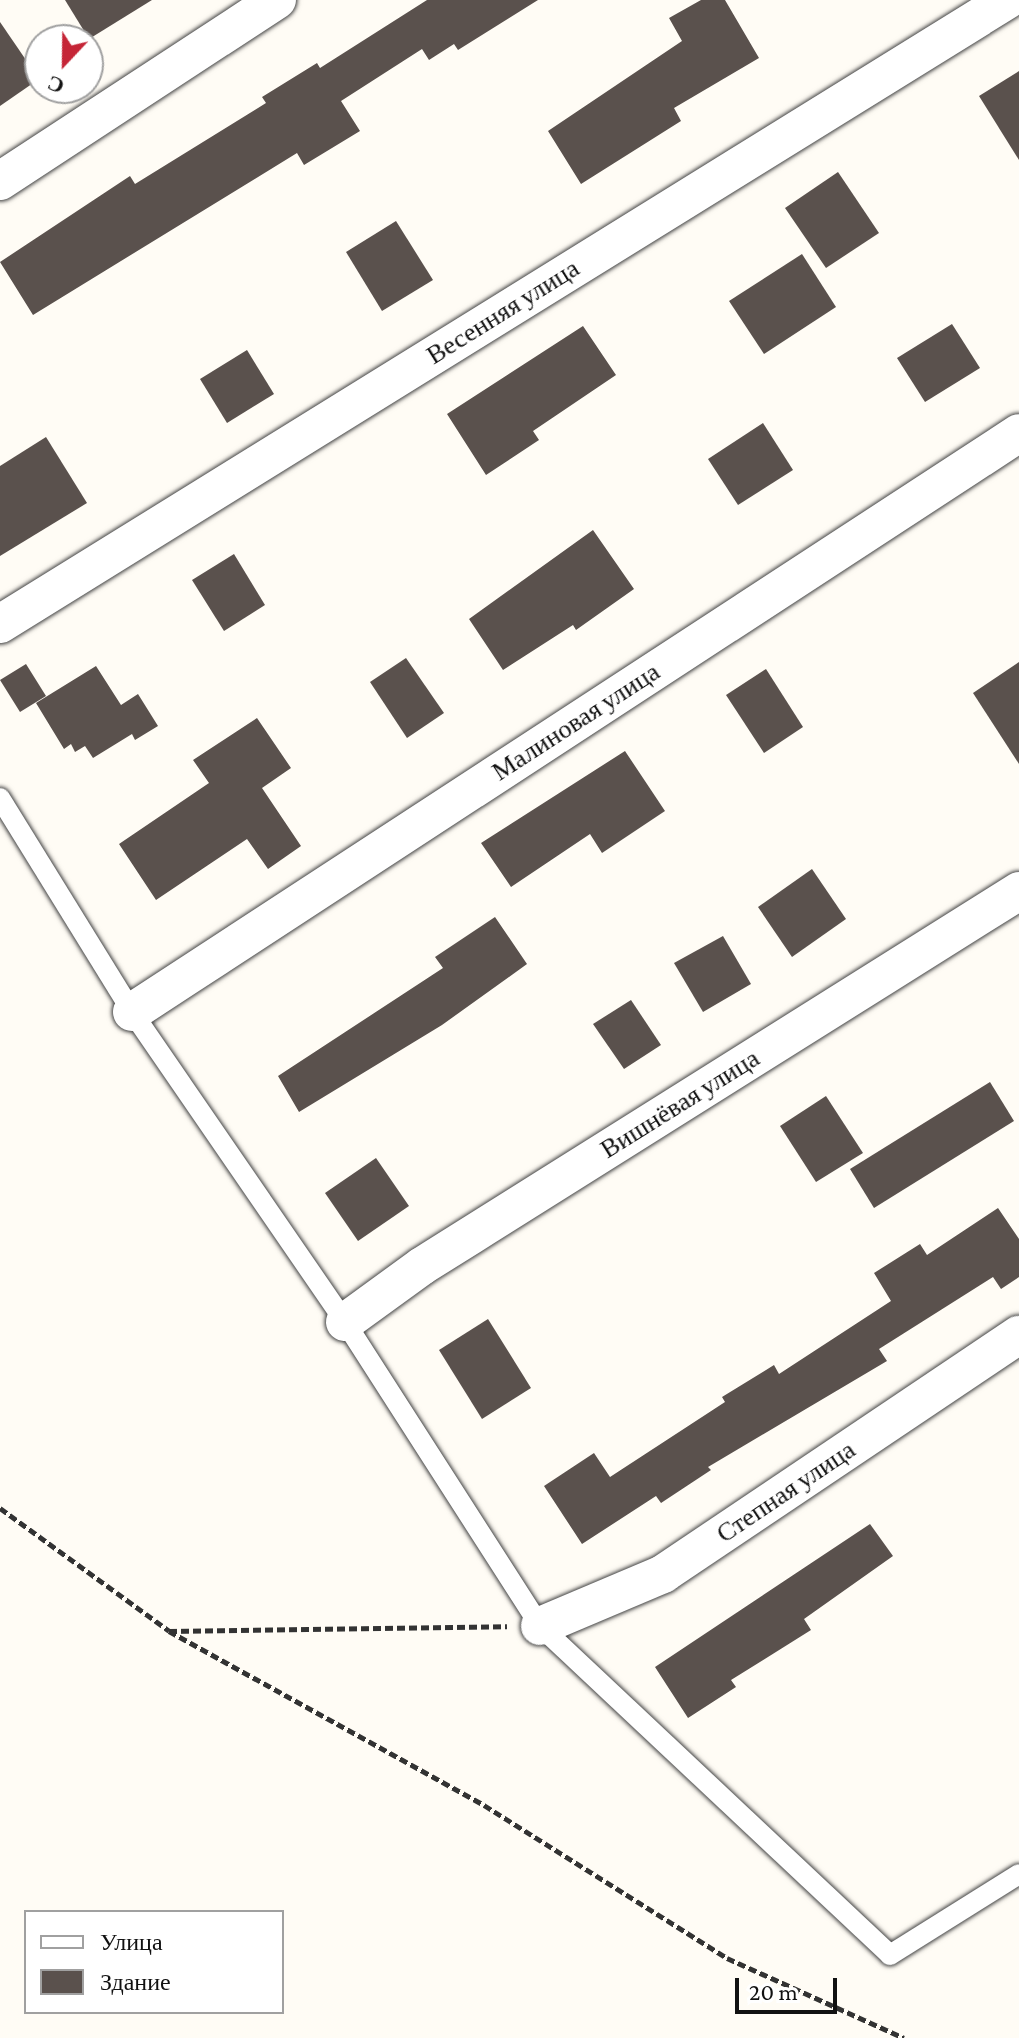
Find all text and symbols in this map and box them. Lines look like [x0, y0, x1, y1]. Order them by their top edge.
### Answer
north arrow [24, 24, 104, 104]
text: С [44, 70, 68, 99]
street label: Весенняя улица [421, 253, 585, 371]
street label: Малиновая улица [486, 656, 666, 788]
street label: Вишнёвая улица [595, 1043, 765, 1165]
street label: Степная улица [711, 1434, 861, 1550]
legend [24, 1910, 284, 2014]
text: Улица [100, 1928, 163, 1955]
scale bar [739, 1962, 841, 2012]
text: Здание [100, 1968, 171, 1995]
text: 20 m [749, 1978, 798, 2005]

